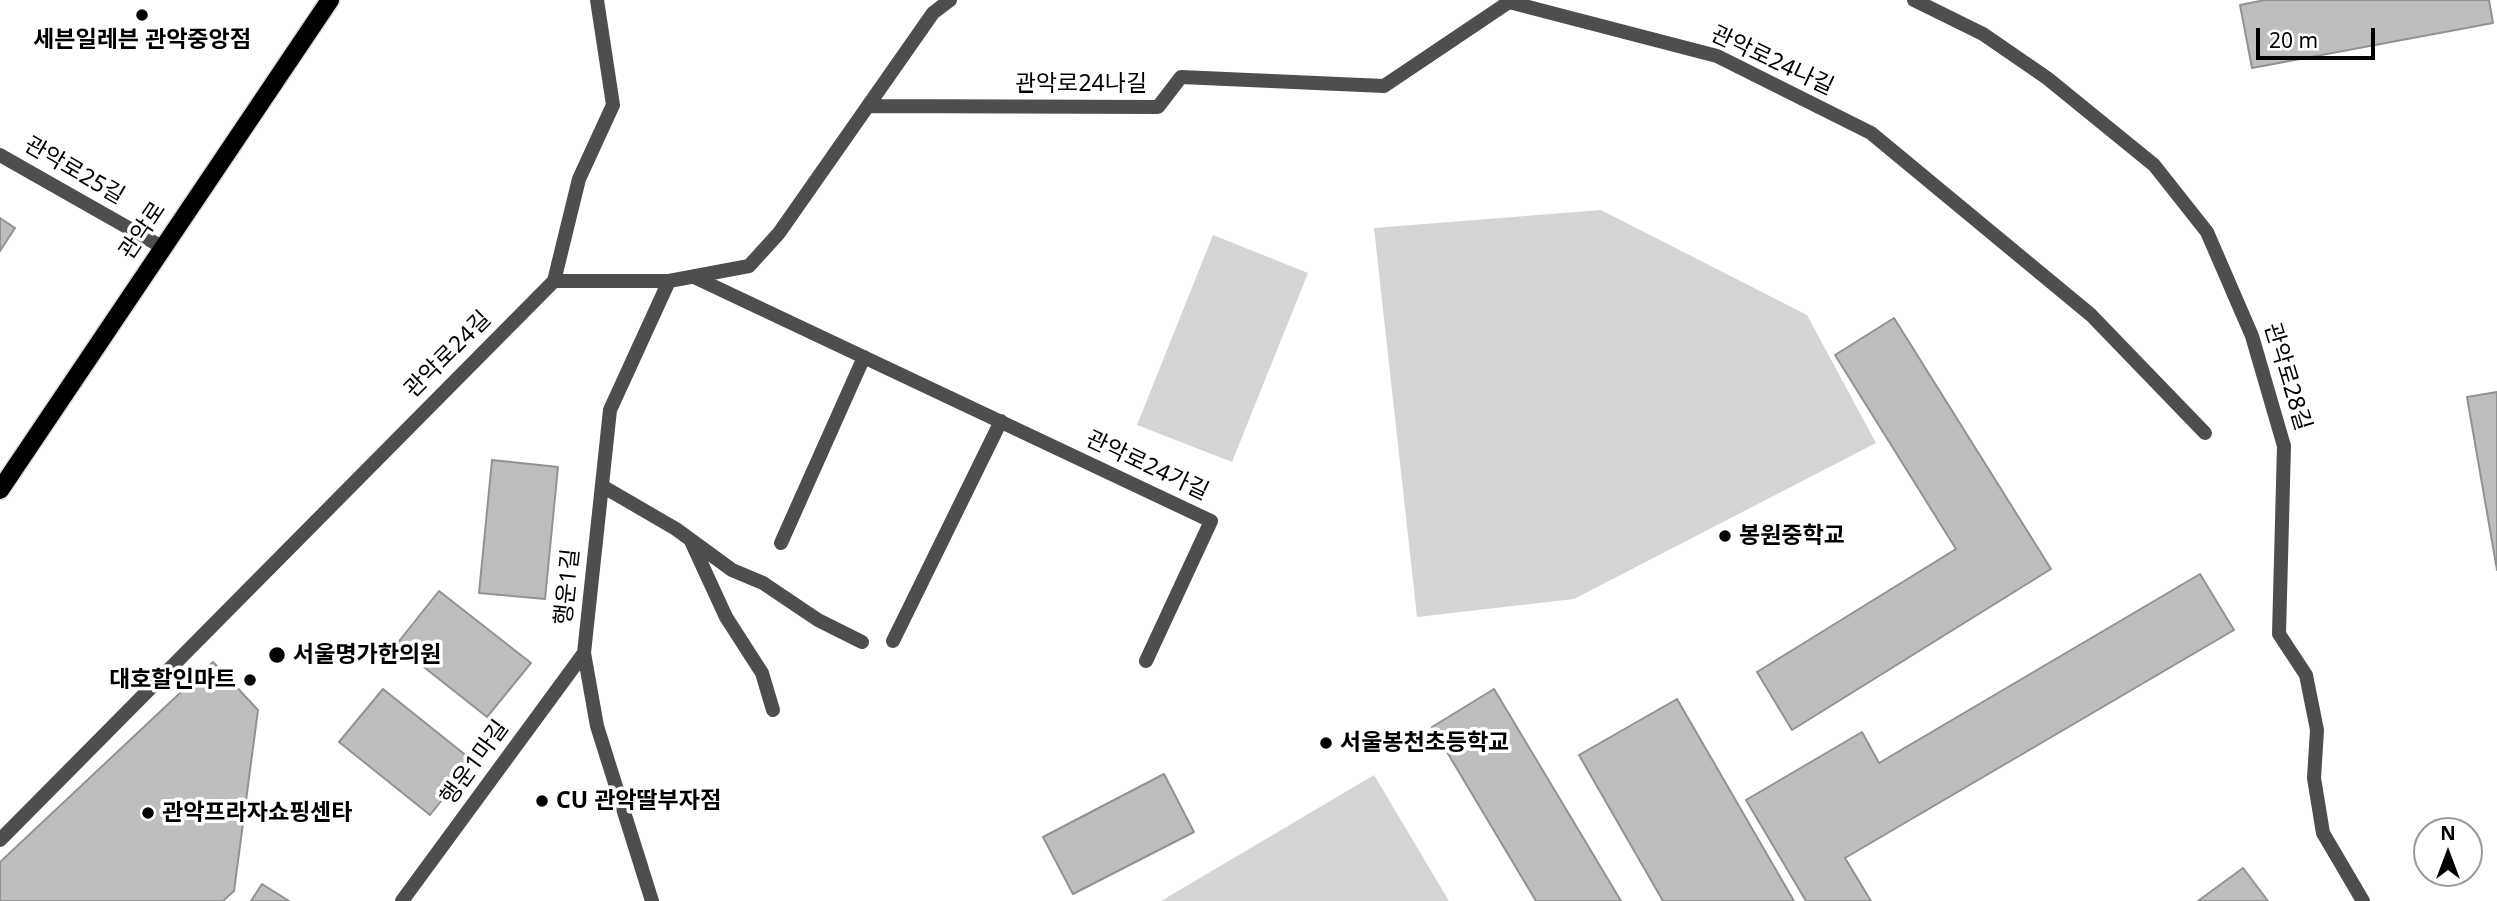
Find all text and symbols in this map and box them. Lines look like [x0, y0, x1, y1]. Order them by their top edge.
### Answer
marker: 세븐일레븐 관악중앙점 [134, 7, 150, 23]
scale bar [2259, 14, 2378, 58]
street label: 관악로24나길 [1706, 21, 1838, 101]
place label: 세븐일레븐 관악중앙점 [33, 26, 251, 54]
text: 20 m [2269, 26, 2318, 54]
street label: 관악로24나길 [1015, 70, 1147, 98]
street label: 관악로25길 [19, 131, 129, 211]
street label: 관악로 [114, 197, 172, 265]
street label: 관악로24길 [399, 306, 497, 404]
street label: 관악로28길 [2258, 320, 2316, 434]
street label: 관악로24가길 [1081, 426, 1213, 506]
place label: 봉원중학교 [1739, 522, 1845, 550]
marker: 봉원중학교 [1717, 528, 1733, 544]
street label: 행운1길 [550, 547, 586, 627]
place label: 서울명가한의원 [293, 641, 441, 669]
marker: 서울명가한의원 [267, 645, 287, 665]
place label: 대호할인마트 [109, 666, 236, 694]
marker: 대호할인마트 [242, 672, 258, 688]
street label: 행운1마길 [435, 715, 515, 811]
place label: 서울봉천초등학교 [1340, 729, 1509, 757]
marker: 서울봉천초등학교 [1318, 735, 1334, 751]
place label: CU 관악딸부자점 [556, 787, 721, 815]
marker: CU 관악딸부자점 [534, 793, 550, 809]
place label: 관악프라자쇼핑센타 [162, 799, 352, 827]
marker: 관악프라자쇼핑센타 [140, 805, 156, 821]
north arrow [2413, 817, 2483, 887]
text: N [2440, 820, 2456, 846]

